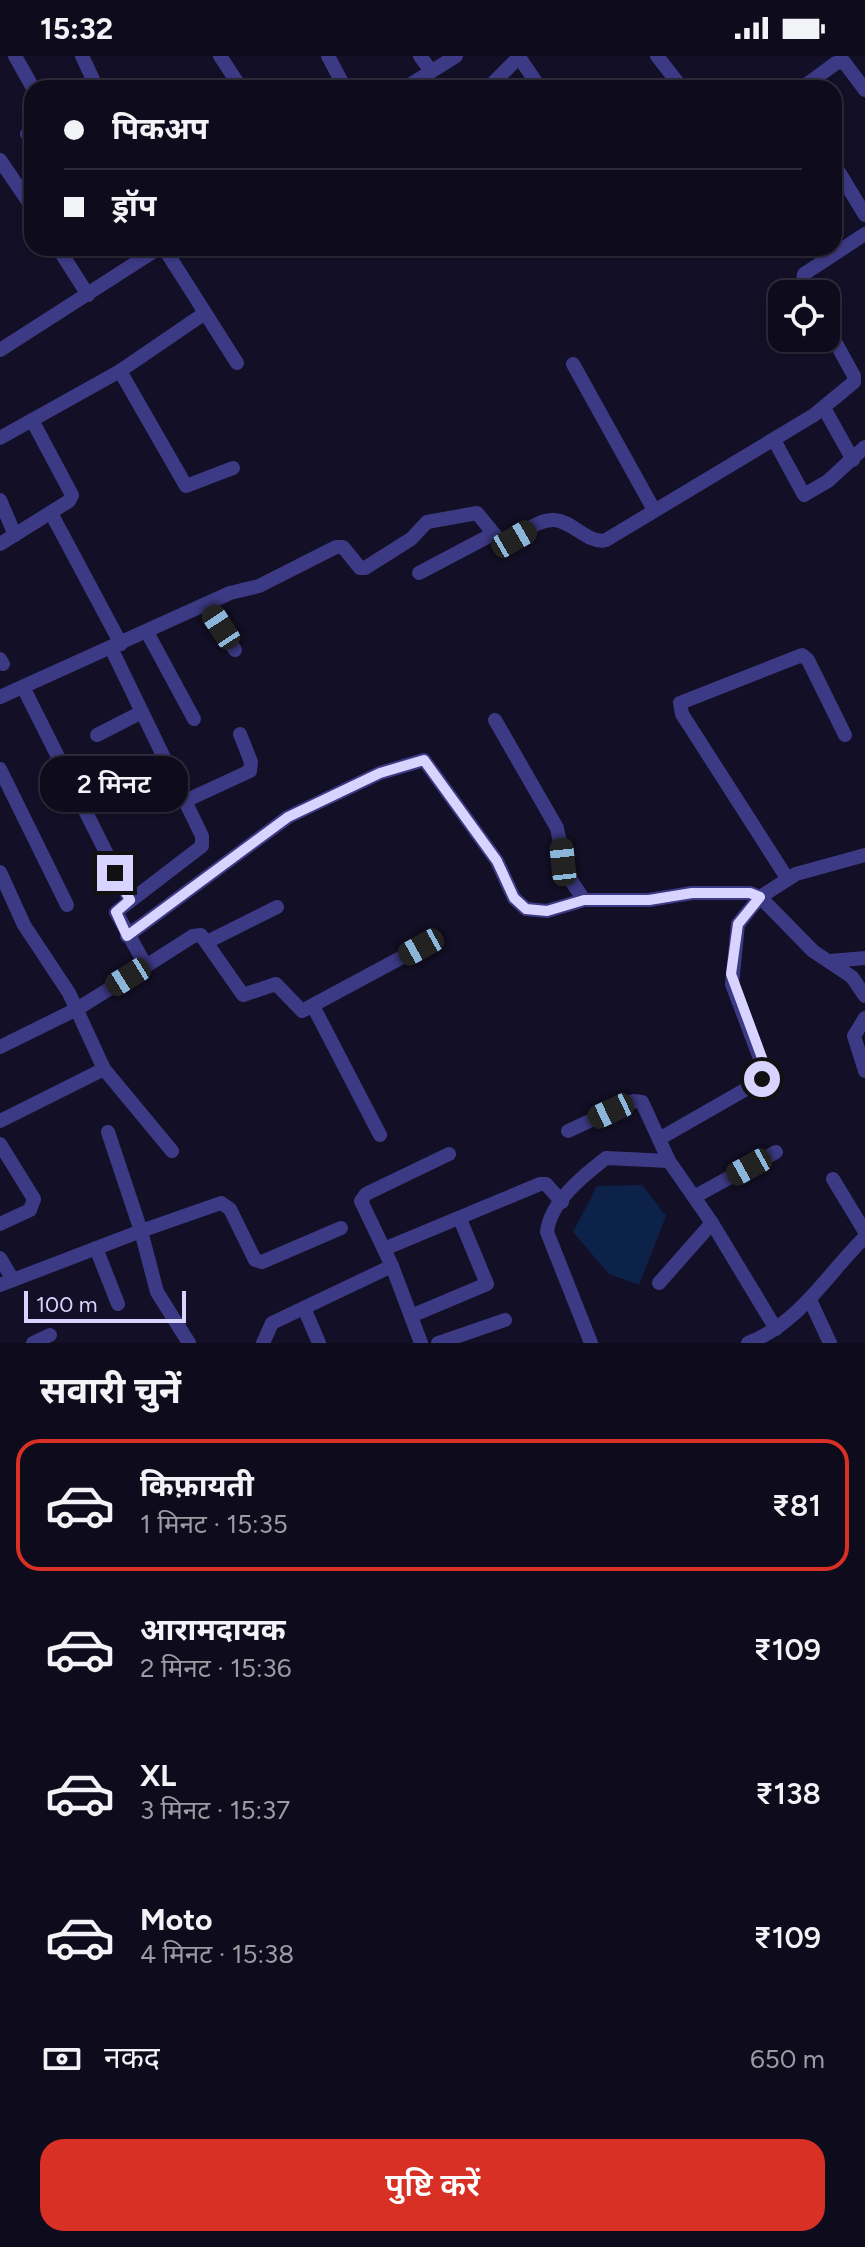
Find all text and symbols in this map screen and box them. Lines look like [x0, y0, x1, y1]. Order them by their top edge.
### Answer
text: 15:32 [40, 10, 113, 47]
text: पिकअप [112, 110, 208, 147]
text: ड्रॉप [112, 187, 156, 224]
map controls [768, 280, 840, 352]
button: locate [768, 280, 840, 352]
car [487, 517, 541, 561]
car [198, 600, 244, 654]
callout: 2 मिनट [41, 757, 189, 813]
text: 2 मिनट [77, 768, 151, 800]
car [549, 837, 577, 887]
route end [97, 855, 133, 891]
car [394, 925, 448, 969]
car [101, 954, 155, 1000]
route start [744, 1061, 780, 1097]
car [584, 1090, 638, 1132]
car [722, 1145, 776, 1189]
scale bar [24, 1287, 186, 1323]
text: 100 m [36, 1291, 97, 1318]
text: सवारी चुनें [40, 1369, 181, 1412]
text: किफ़ायती [140, 1467, 254, 1504]
icon: car [44, 1469, 116, 1541]
text: ₹81 [772, 1487, 821, 1524]
text: 1 मिनट · 15:35 [140, 1508, 288, 1540]
text: आरामदायक [140, 1611, 286, 1648]
icon: car [44, 1613, 116, 1685]
text: ₹109 [754, 1631, 821, 1668]
text: 2 मिनट · 15:36 [140, 1652, 291, 1684]
icon: car [44, 1757, 116, 1829]
text: XL [140, 1757, 176, 1794]
text: ₹138 [755, 1775, 821, 1812]
text: 3 मिनट · 15:37 [140, 1794, 290, 1826]
icon: car [44, 1901, 116, 1973]
text: Moto [140, 1901, 212, 1938]
text: ₹109 [754, 1919, 821, 1956]
text: 4 मिनट · 15:38 [140, 1938, 294, 1970]
icon: cash [40, 2037, 84, 2081]
text: नकद [104, 2039, 160, 2076]
text: 650 m [750, 2043, 825, 2075]
button: पुष्टि करें [40, 2139, 825, 2231]

